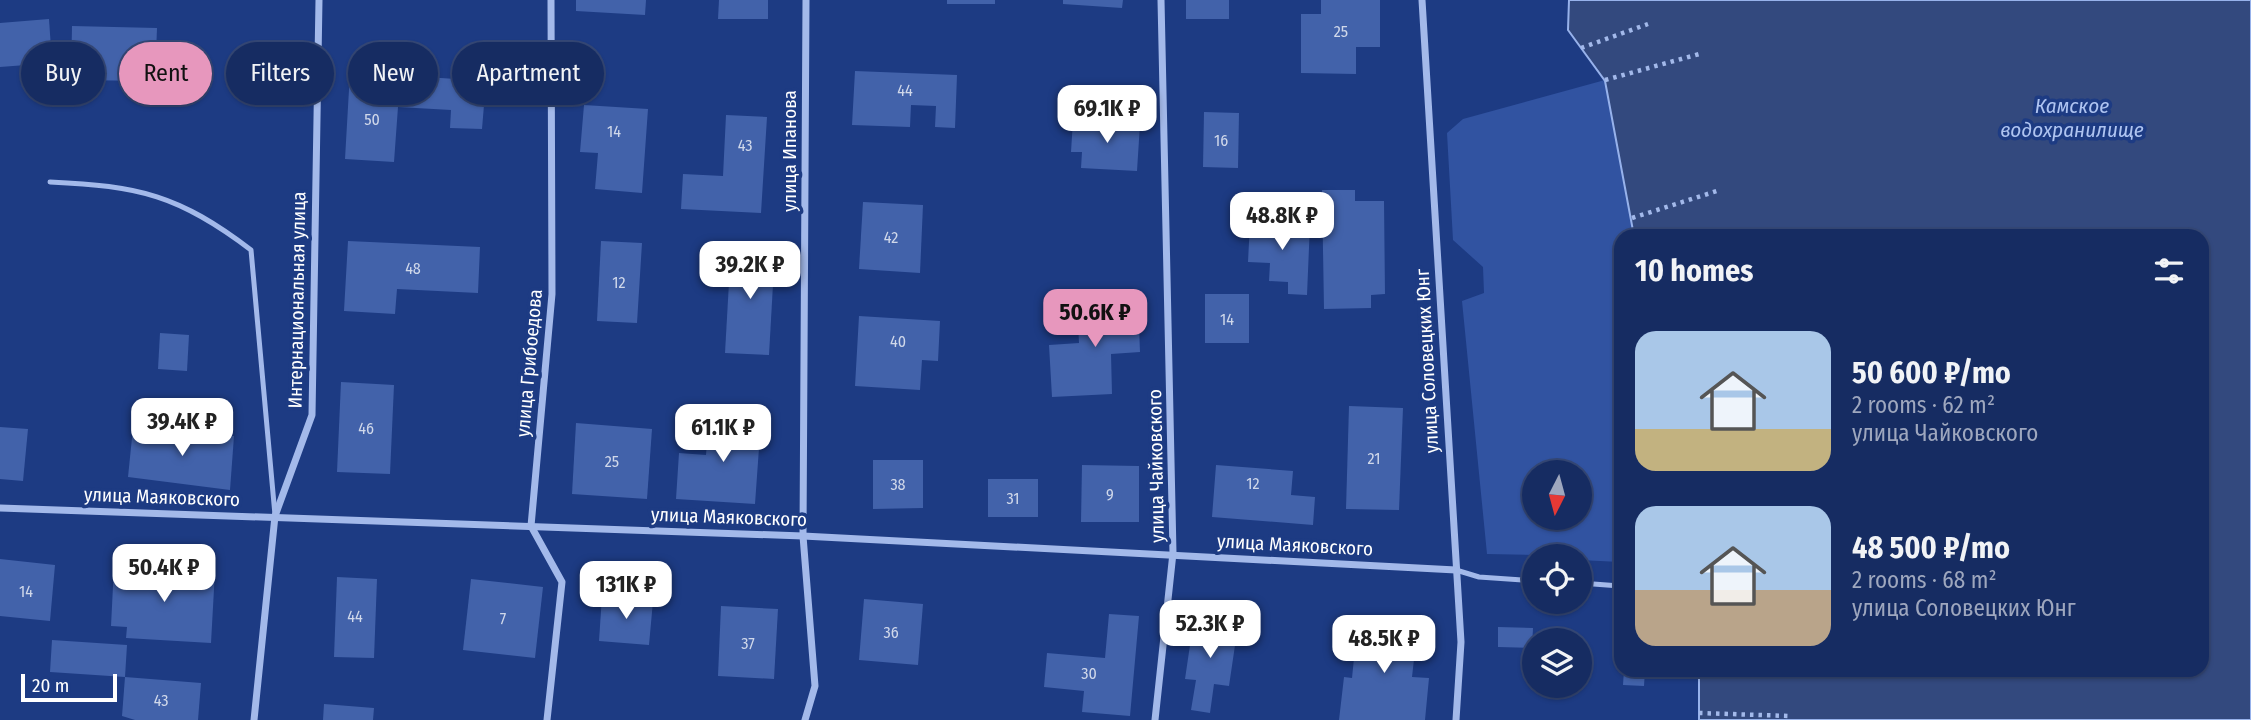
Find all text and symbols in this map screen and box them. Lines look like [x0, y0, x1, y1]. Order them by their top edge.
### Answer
house number: 25 [1334, 22, 1348, 41]
chip: Buy [21, 42, 105, 105]
chip: Rent [119, 42, 212, 105]
chip: Filters [226, 42, 334, 105]
chip: New [348, 42, 438, 105]
chip: Apartment [452, 42, 604, 105]
house number: 44 [897, 81, 913, 100]
pin: 69.1K ₽ [1042, 86, 1172, 145]
street label: улица Ипанова [778, 90, 801, 212]
water label: Камское водохранилище [2000, 93, 2144, 143]
text: 69.1K ₽ [1074, 94, 1140, 122]
house number: 50 [364, 110, 380, 129]
house number: 14 [607, 122, 621, 141]
house number: 16 [1214, 131, 1228, 150]
house number: 43 [738, 136, 752, 155]
street label: Интернациональная улица [284, 191, 310, 409]
pin: 48.8K ₽ [1217, 192, 1347, 252]
text: 48.8K ₽ [1246, 201, 1318, 229]
house number: 42 [884, 228, 898, 247]
pin: 39.2K ₽ [685, 242, 815, 301]
text: 39.2K ₽ [715, 250, 785, 278]
icon: filters [2150, 252, 2188, 290]
text: 10 homes [1635, 253, 1753, 289]
house number: 48 [405, 259, 421, 278]
street label: улица Соловецких Юнг [1411, 268, 1443, 454]
house number: 12 [612, 273, 626, 292]
street label: улица Грибоедова [511, 288, 547, 438]
pin: 50.6K ₽ [1030, 290, 1160, 349]
text: 50.6K ₽ [1059, 298, 1131, 326]
house number: 14 [1220, 310, 1234, 329]
house number: 40 [890, 332, 906, 351]
text: 50 600 ₽/mo [1852, 355, 2011, 391]
icon: home [1691, 359, 1775, 443]
street label: улица Чайковского [1143, 389, 1169, 543]
text: 2 rooms · 62 m² [1852, 391, 1995, 419]
pin: 39.4K ₽ [117, 398, 247, 458]
pin: 61.1K ₽ [658, 405, 788, 464]
text: 39.4K ₽ [147, 407, 217, 435]
text: 61.1K ₽ [691, 413, 755, 441]
house number: 46 [358, 419, 374, 438]
text: улица Чайковского [1852, 419, 2038, 447]
house number: 21 [1368, 449, 1380, 468]
house number: 25 [605, 452, 619, 471]
north arrow [1522, 460, 1592, 530]
map controls [1522, 460, 1592, 698]
house number: 12 [1246, 474, 1260, 493]
house number: 38 [890, 475, 906, 494]
street label: улица Маяковского [84, 483, 240, 511]
house number: 9 [1106, 485, 1114, 504]
house number: 31 [1006, 489, 1020, 508]
street label: улица Маяковского [651, 503, 807, 531]
street label: улица Маяковского [1216, 529, 1374, 561]
text: 48 500 ₽/mo [1852, 530, 2010, 566]
icon: home [1691, 534, 1775, 618]
pin: 50.4K ₽ [99, 544, 229, 604]
button: locate [1522, 544, 1592, 614]
text: 50.4K ₽ [128, 553, 200, 581]
pin: 131K ₽ [569, 562, 683, 621]
text: 2 rooms · 68 m² [1852, 566, 1997, 594]
text: 131K ₽ [596, 570, 656, 598]
house number: 14 [19, 582, 33, 601]
text: улица Соловецких Юнг [1852, 594, 2076, 622]
pin: 52.3K ₽ [1145, 600, 1275, 660]
house number: 44 [347, 607, 363, 626]
house number: 7 [500, 609, 507, 628]
text: 52.3K ₽ [1176, 609, 1244, 637]
pin: 48.5K ₽ [1319, 616, 1449, 675]
house number: 36 [883, 623, 899, 642]
text: 48.5K ₽ [1348, 624, 1420, 652]
button: layers [1522, 628, 1592, 698]
house number: 37 [741, 634, 755, 653]
house number: 30 [1081, 664, 1097, 683]
scale bar [21, 671, 117, 703]
text: 20 m [32, 674, 69, 697]
house number: 43 [154, 691, 168, 710]

